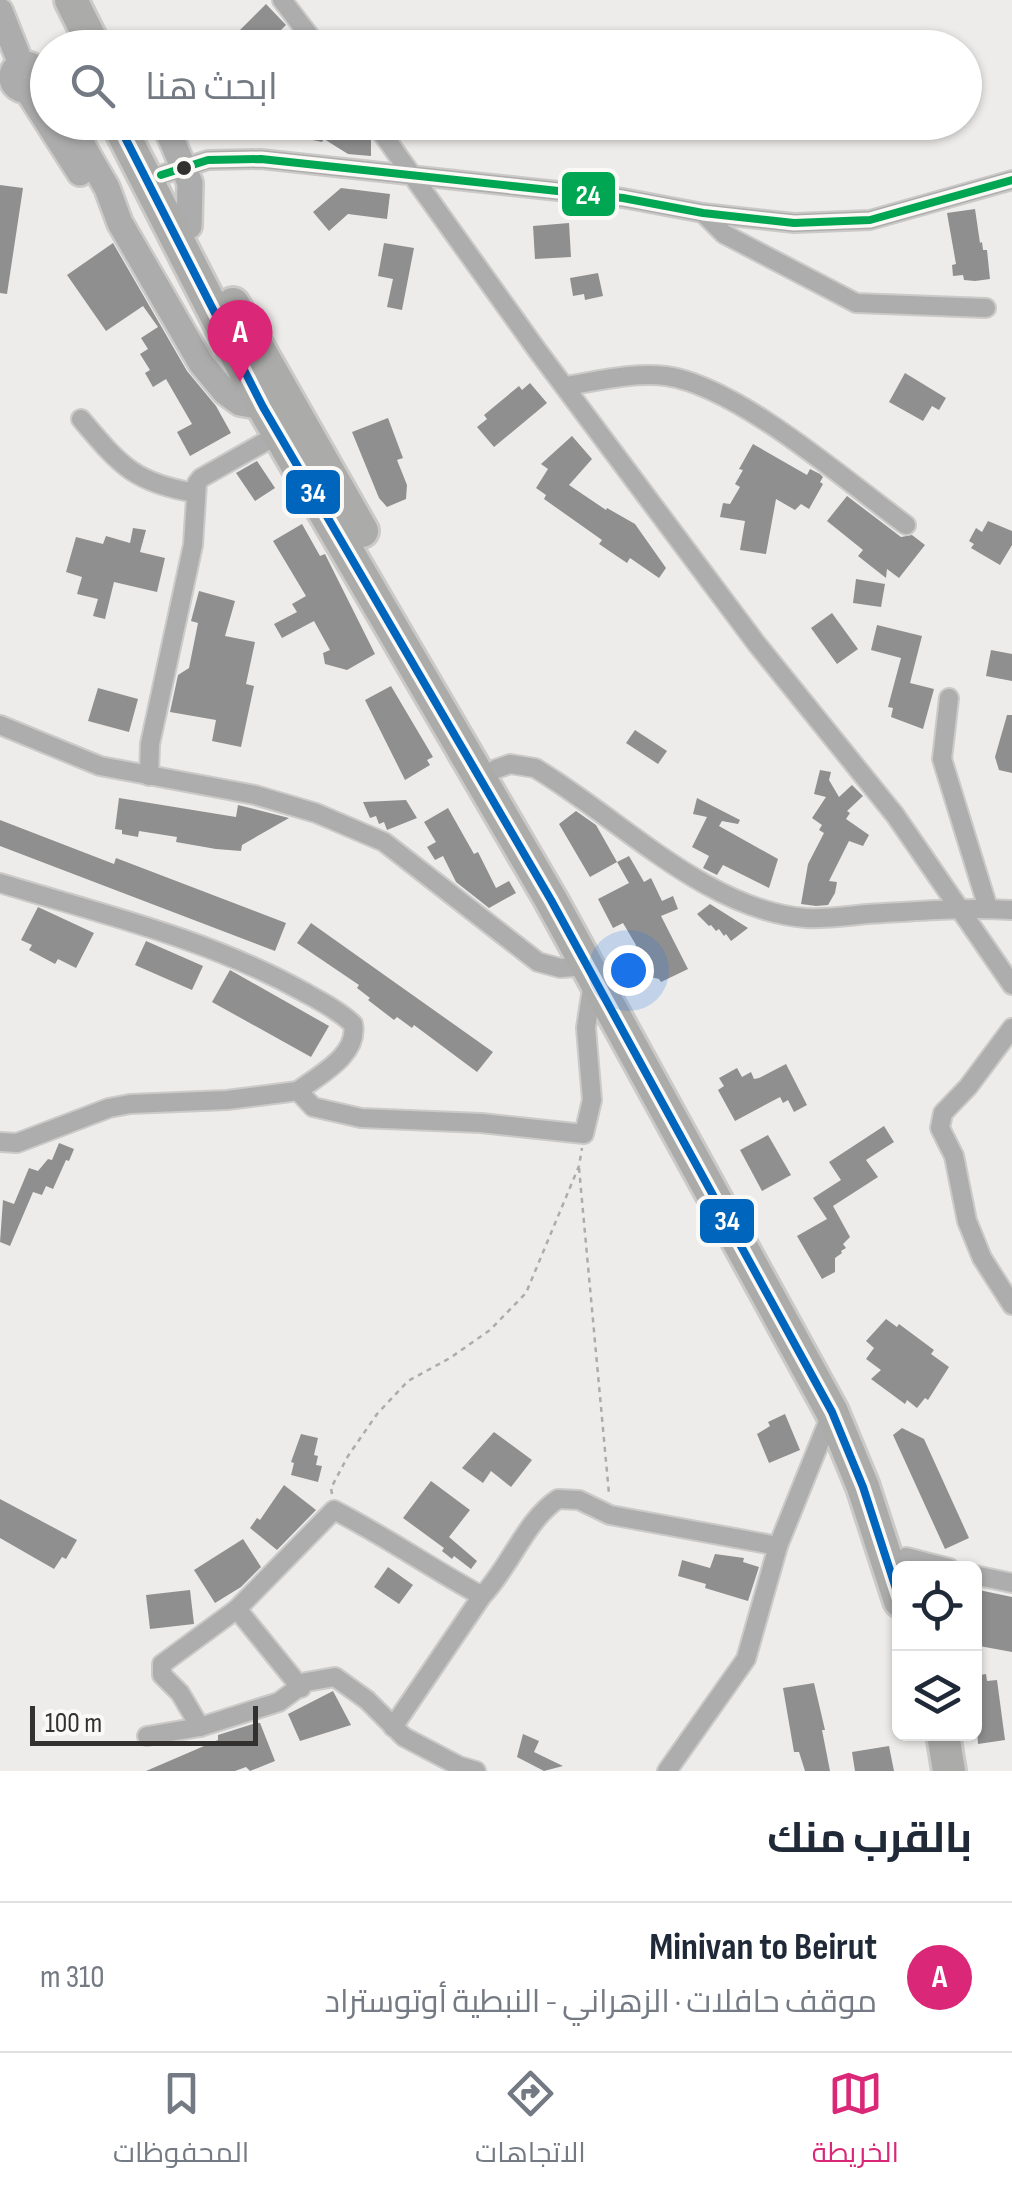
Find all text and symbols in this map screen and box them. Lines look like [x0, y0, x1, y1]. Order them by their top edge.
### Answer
search box [30, 30, 982, 140]
icon: search [65, 58, 120, 113]
text: ابحث هنا [145, 65, 278, 110]
unlabelled marker [174, 158, 194, 178]
line badge: 24 [560, 170, 617, 218]
text: 24 [575, 179, 601, 212]
pin: A [208, 300, 272, 382]
line badge: 34 [284, 468, 342, 516]
text: 34 [300, 477, 326, 510]
your location [603, 945, 654, 996]
line badge: 34 [698, 1197, 756, 1245]
text: 34 [714, 1205, 740, 1238]
map controls [892, 1561, 982, 1741]
button: locate [892, 1561, 982, 1651]
button: layers [892, 1651, 982, 1741]
scale bar [30, 1701, 258, 1746]
text: 100 m [45, 1707, 102, 1740]
text: بالقرب منك [767, 1814, 972, 1865]
text: Minivan to Beirut [649, 1925, 877, 1970]
text: 310 m [40, 1958, 105, 1997]
text: A [932, 1958, 947, 1997]
text: موقف حافلات · الزهراني - النبطية أوتوستراد [324, 1983, 877, 2022]
tab: المحفوظات [113, 2066, 249, 2178]
tab: الاتجاهات [475, 2066, 586, 2178]
tab: الخريطة [812, 2066, 899, 2178]

